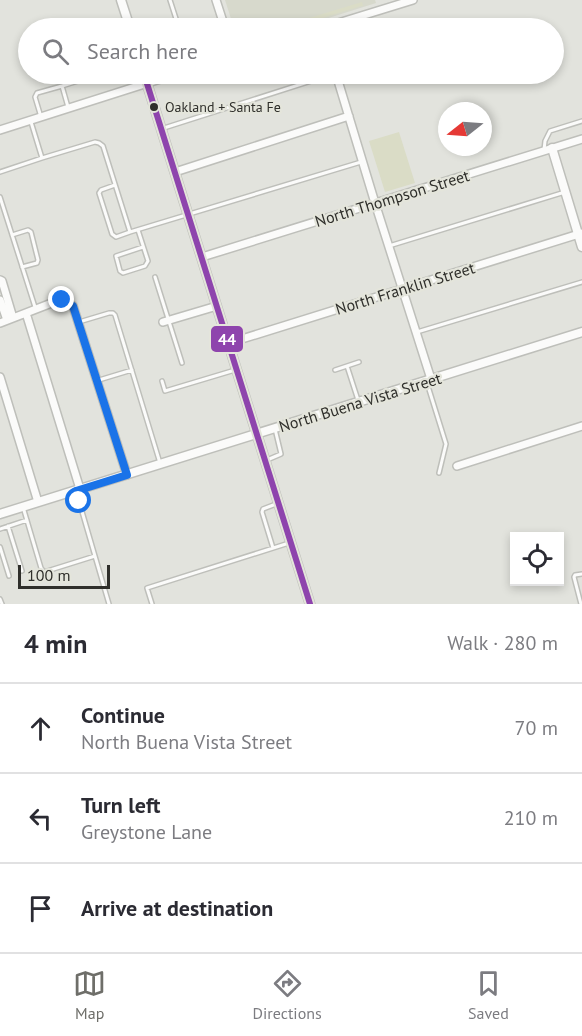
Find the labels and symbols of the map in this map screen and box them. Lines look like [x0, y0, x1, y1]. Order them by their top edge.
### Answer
place label: Oakland + Santa Fe [165, 98, 281, 116]
marker: Oakland + Santa Fe [148, 101, 160, 113]
north arrow [438, 102, 492, 156]
street label: North Thompson Street [312, 165, 472, 231]
street label: North Franklin Street [333, 257, 478, 319]
route end [48, 286, 74, 312]
line badge: 44 [210, 325, 244, 353]
text: 44 [218, 329, 236, 349]
street label: North Buena Vista Street [276, 368, 444, 436]
route start [65, 487, 91, 513]
scale bar [18, 562, 110, 590]

